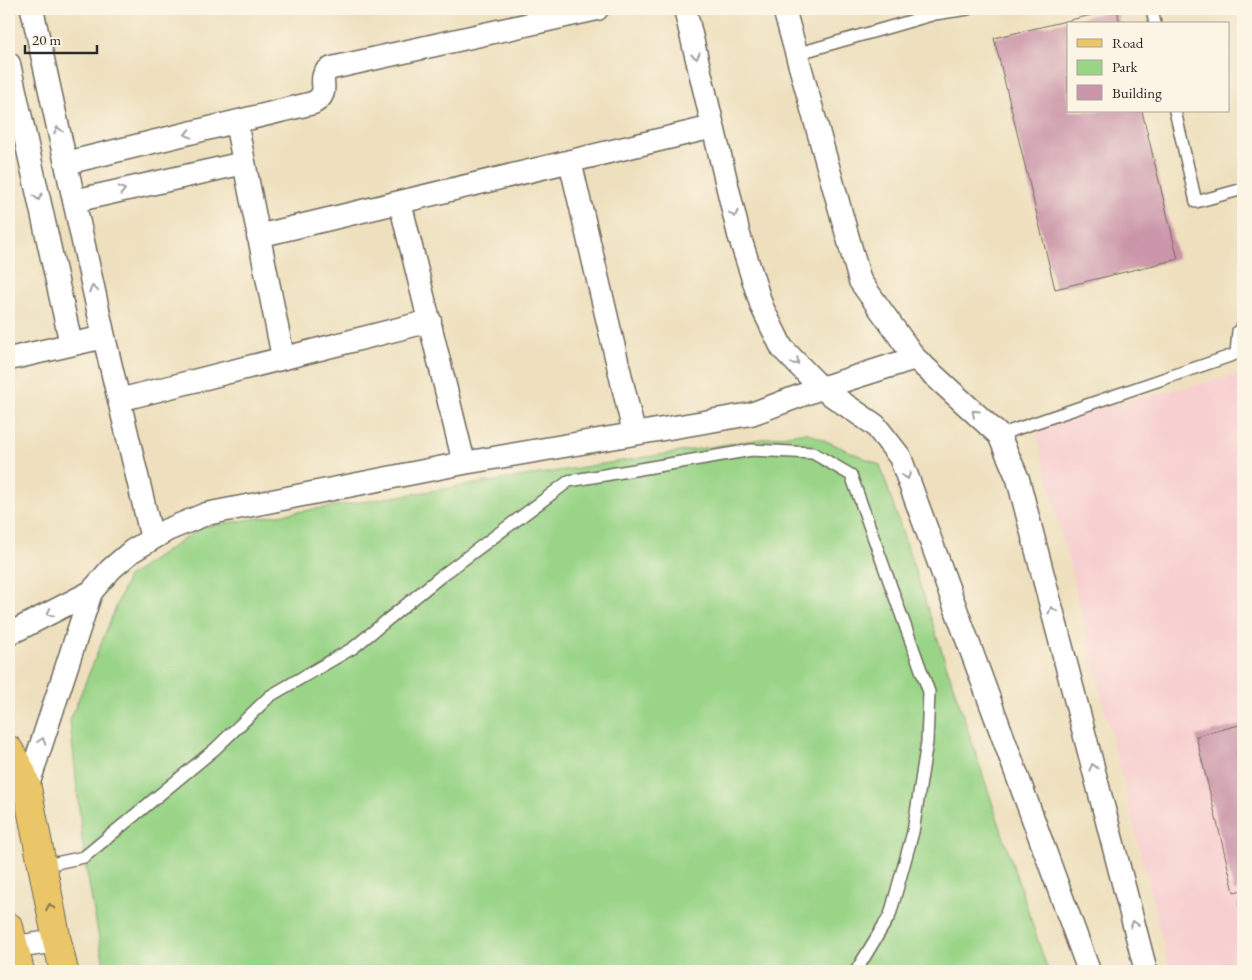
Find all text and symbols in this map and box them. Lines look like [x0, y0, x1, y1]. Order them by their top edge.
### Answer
scale bar [25, 22, 98, 54]
legend [1067, 22, 1230, 112]
text: 20 m [32, 30, 61, 49]
text: Road [1112, 33, 1144, 52]
one-way arrow [690, 52, 701, 61]
text: Park [1112, 57, 1139, 76]
text: Building [1112, 83, 1162, 102]
one-way arrow [54, 126, 64, 135]
one-way arrow [184, 128, 193, 139]
one-way arrow [117, 186, 126, 196]
one-way arrow [33, 192, 43, 201]
one-way arrow [728, 210, 739, 219]
one-way arrow [89, 285, 99, 293]
one-way arrow [790, 356, 799, 365]
one-way arrow [972, 410, 981, 419]
one-way arrow [901, 471, 911, 480]
one-way arrow [1047, 605, 1058, 614]
one-way arrow [46, 607, 55, 617]
one-way arrow [36, 738, 46, 746]
one-way arrow [1088, 762, 1099, 771]
one-way arrow [45, 902, 56, 911]
one-way arrow [1129, 920, 1140, 929]

